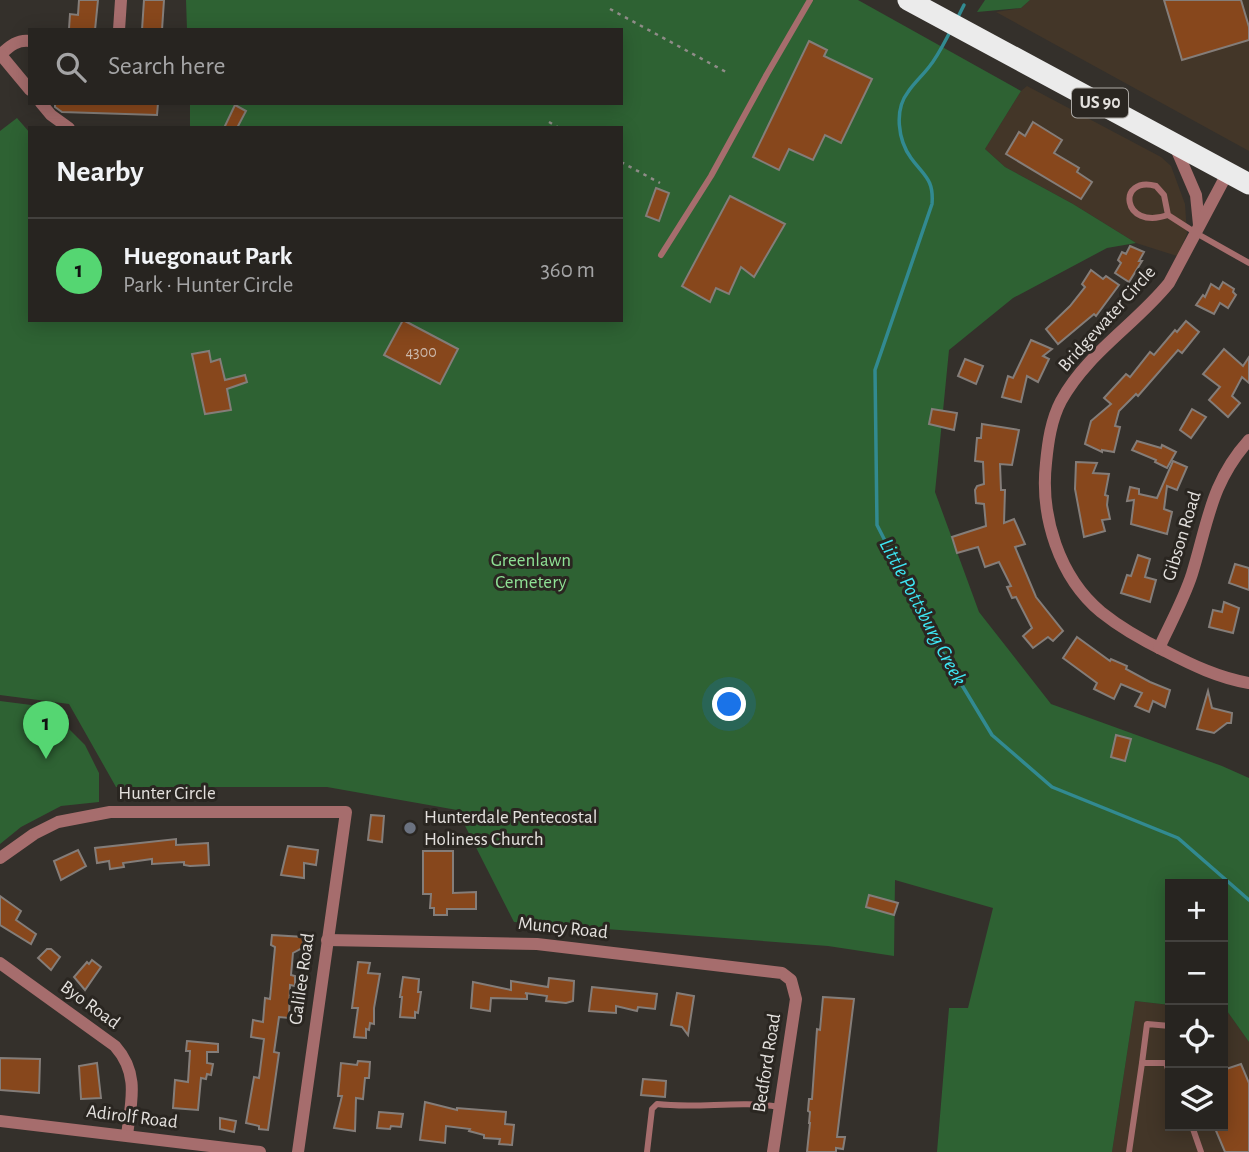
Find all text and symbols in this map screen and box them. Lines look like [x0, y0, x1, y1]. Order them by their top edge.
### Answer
search box [28, 28, 623, 105]
icon: search [52, 48, 90, 86]
text: Search here [108, 53, 226, 79]
road number: US 90 [1072, 88, 1128, 118]
text: Nearby [56, 157, 144, 187]
text: Huegonaut Park [123, 243, 292, 269]
text: 1 [75, 259, 83, 282]
text: 360 m [540, 259, 595, 282]
street label: Bridgewater Circle [1055, 262, 1159, 376]
text: Park · Hunter Circle [123, 274, 293, 297]
house number: 4300 [405, 344, 437, 360]
street label: Gibson Road [1159, 489, 1205, 583]
water label: Little Pottsburg Creek [876, 535, 971, 689]
park label: Greenlawn Cemetery [491, 551, 571, 592]
your location [712, 687, 746, 721]
pin: 1 [23, 701, 69, 759]
street label: Hunter Circle [118, 784, 216, 803]
place label: Hunterdale Pentecostal Holiness Church [424, 808, 597, 849]
marker: Hunterdale Pentecostal Holiness Church [402, 820, 418, 836]
map controls [1165, 879, 1228, 1131]
button: + [1165, 879, 1228, 942]
street label: Muncy Road [517, 914, 609, 942]
street label: Galilee Road [286, 932, 318, 1026]
button: − [1165, 942, 1228, 1005]
street label: Byo Road [57, 977, 123, 1033]
button: locate [1165, 1005, 1228, 1068]
street label: Bedford Road [750, 1012, 784, 1114]
button: layers [1165, 1068, 1228, 1131]
street label: Adirolf Road [85, 1102, 179, 1132]

